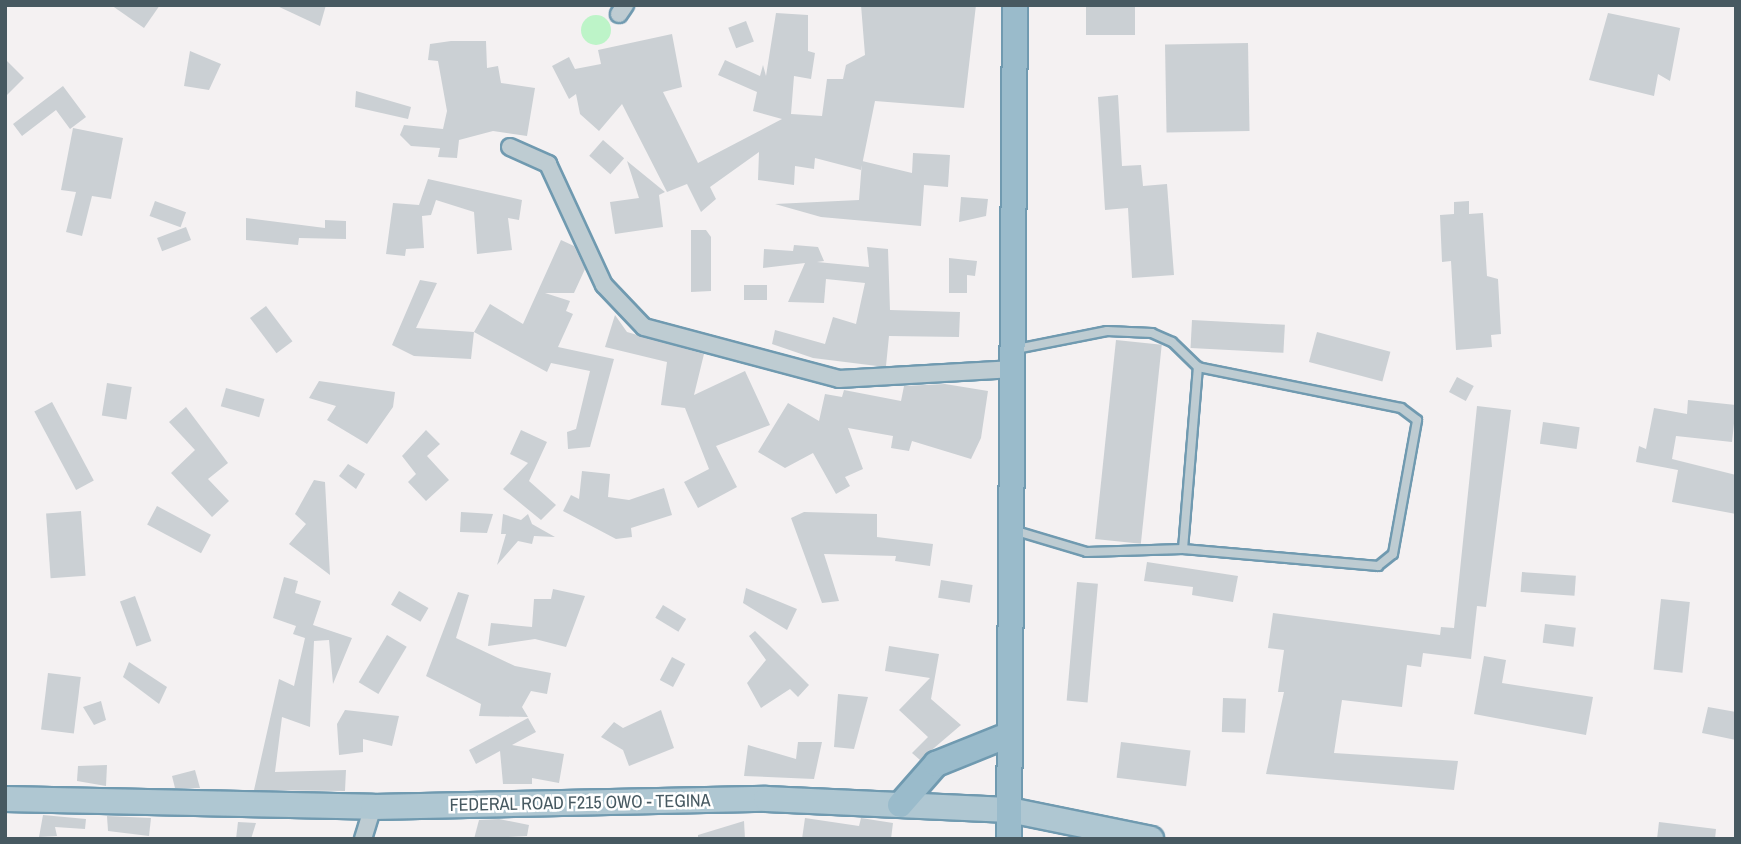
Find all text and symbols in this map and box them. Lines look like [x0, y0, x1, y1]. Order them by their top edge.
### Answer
street label: FEDERAL ROAD F215 OWO - TEGINA [449, 790, 711, 816]

